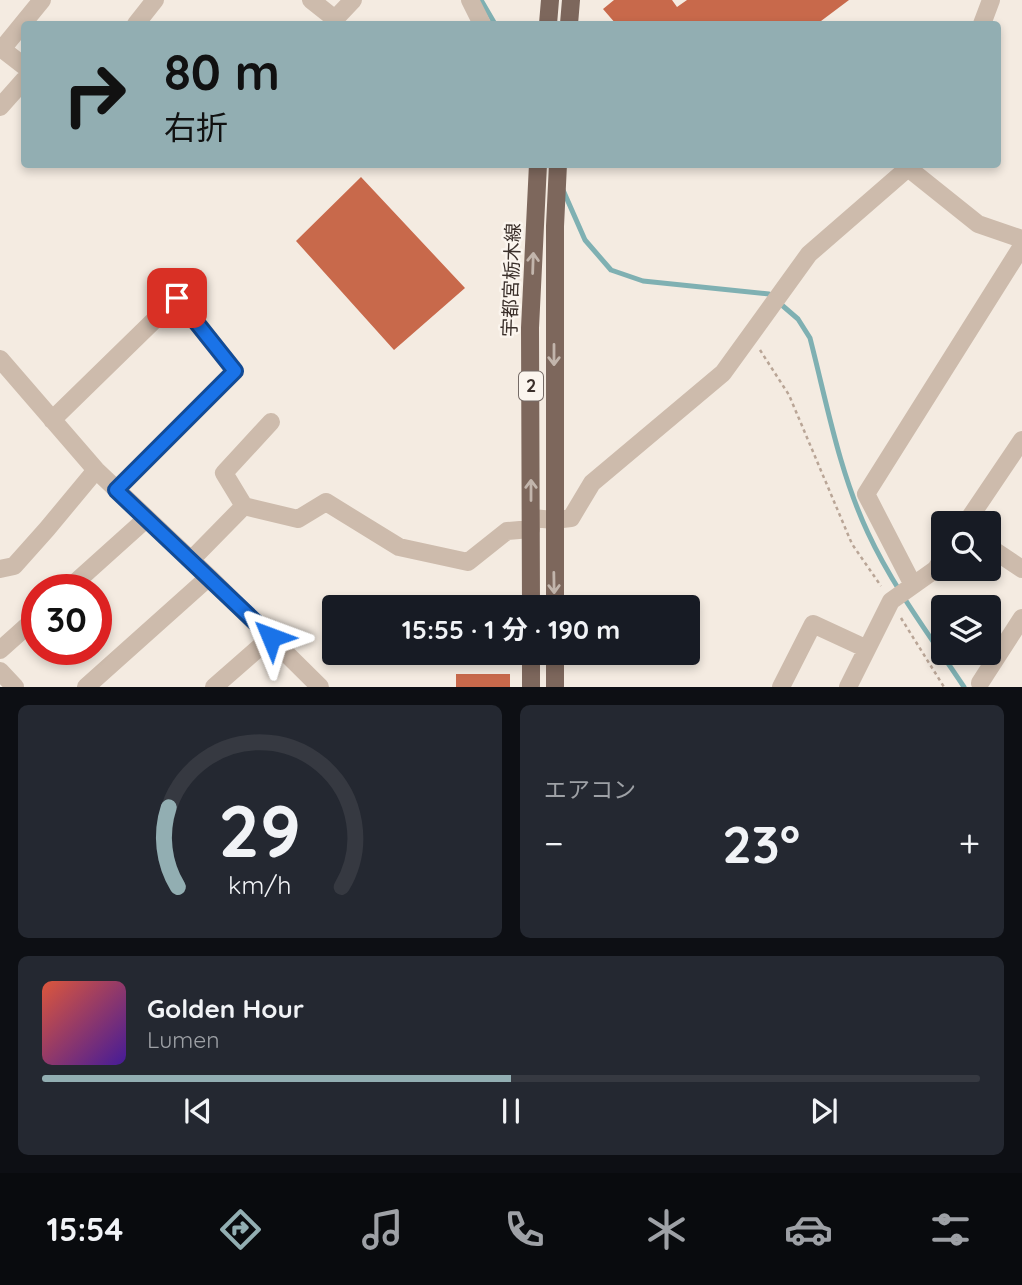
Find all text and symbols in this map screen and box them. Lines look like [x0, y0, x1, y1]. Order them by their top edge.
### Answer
text: 80 m [164, 41, 280, 102]
icon: right [49, 49, 140, 140]
text: 右折 [164, 107, 228, 147]
street label: 宇都宮栃木線 [497, 223, 525, 337]
one-way arrow [526, 251, 539, 274]
pin [147, 268, 207, 328]
icon: arrive [158, 279, 196, 317]
one-way arrow [548, 343, 561, 366]
road number: 2 [519, 372, 543, 400]
one-way arrow [524, 479, 538, 502]
map controls [931, 511, 1001, 665]
button: search [931, 511, 1001, 581]
one-way arrow [548, 571, 561, 594]
speed limit sign: 30 [21, 574, 112, 665]
button: layers [931, 595, 1001, 665]
position arrow [234, 600, 308, 674]
text: 15:55 · 1 分 · 190 m [402, 613, 620, 646]
text: エアコン [544, 775, 636, 804]
text: 29 [219, 785, 301, 876]
text: 23° [722, 811, 800, 876]
text: − [544, 819, 564, 867]
text: + [959, 819, 980, 867]
text: km/h [228, 869, 292, 900]
text: Golden Hour [147, 992, 304, 1025]
text: Lumen [147, 1025, 220, 1054]
icon: previous [179, 1092, 217, 1130]
icon: pause [492, 1092, 530, 1130]
icon: next [805, 1092, 843, 1130]
icon: directions [216, 1205, 265, 1254]
icon: music [358, 1205, 407, 1254]
icon: phone [500, 1205, 549, 1254]
icon: climate [642, 1205, 691, 1254]
icon: car [784, 1205, 833, 1254]
icon: filters [926, 1205, 975, 1254]
text: 15:54 [47, 1209, 123, 1249]

